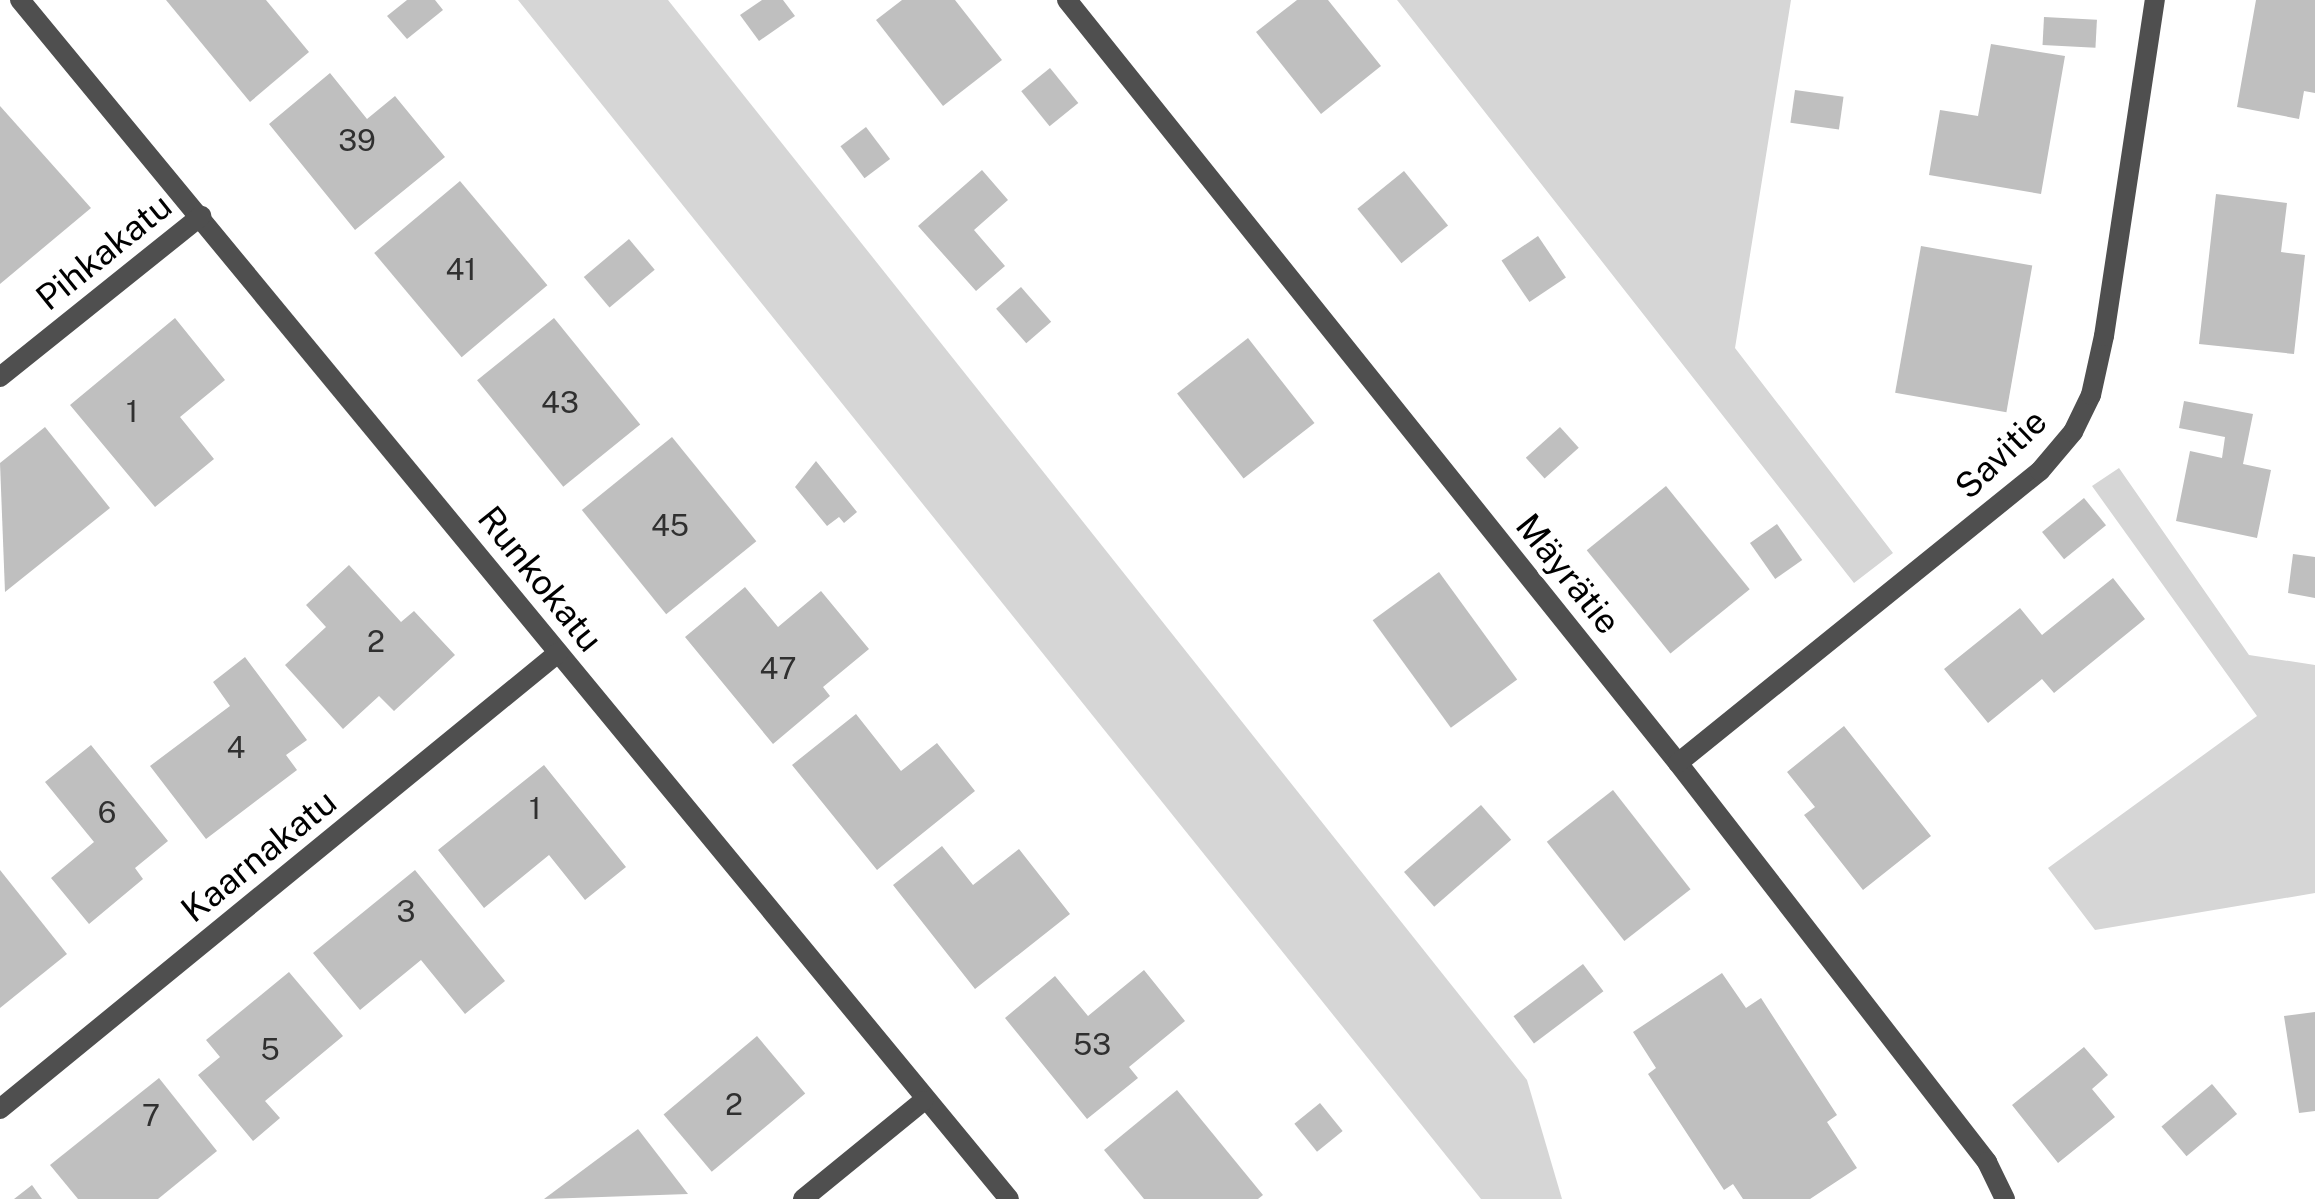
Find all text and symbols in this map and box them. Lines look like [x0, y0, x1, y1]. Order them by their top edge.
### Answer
house number: 39 [338, 122, 376, 158]
street label: Pihkakatu [28, 185, 180, 319]
house number: 41 [445, 251, 477, 287]
house number: 43 [541, 384, 579, 420]
house number: 1 [126, 393, 138, 429]
street label: Savitie [1947, 401, 2055, 507]
street label: Runkokatu [469, 498, 611, 660]
street label: Mäyrätie [1507, 506, 1629, 642]
house number: 45 [651, 507, 689, 543]
house number: 2 [367, 623, 385, 659]
house number: 47 [760, 650, 796, 686]
house number: 4 [227, 729, 245, 765]
street label: Kaarnakatu [173, 781, 345, 931]
house number: 1 [529, 790, 541, 826]
house number: 6 [98, 794, 116, 830]
house number: 3 [397, 893, 415, 929]
house number: 53 [1073, 1026, 1111, 1062]
house number: 5 [260, 1031, 280, 1067]
house number: 2 [725, 1086, 743, 1122]
house number: 7 [142, 1097, 160, 1133]

